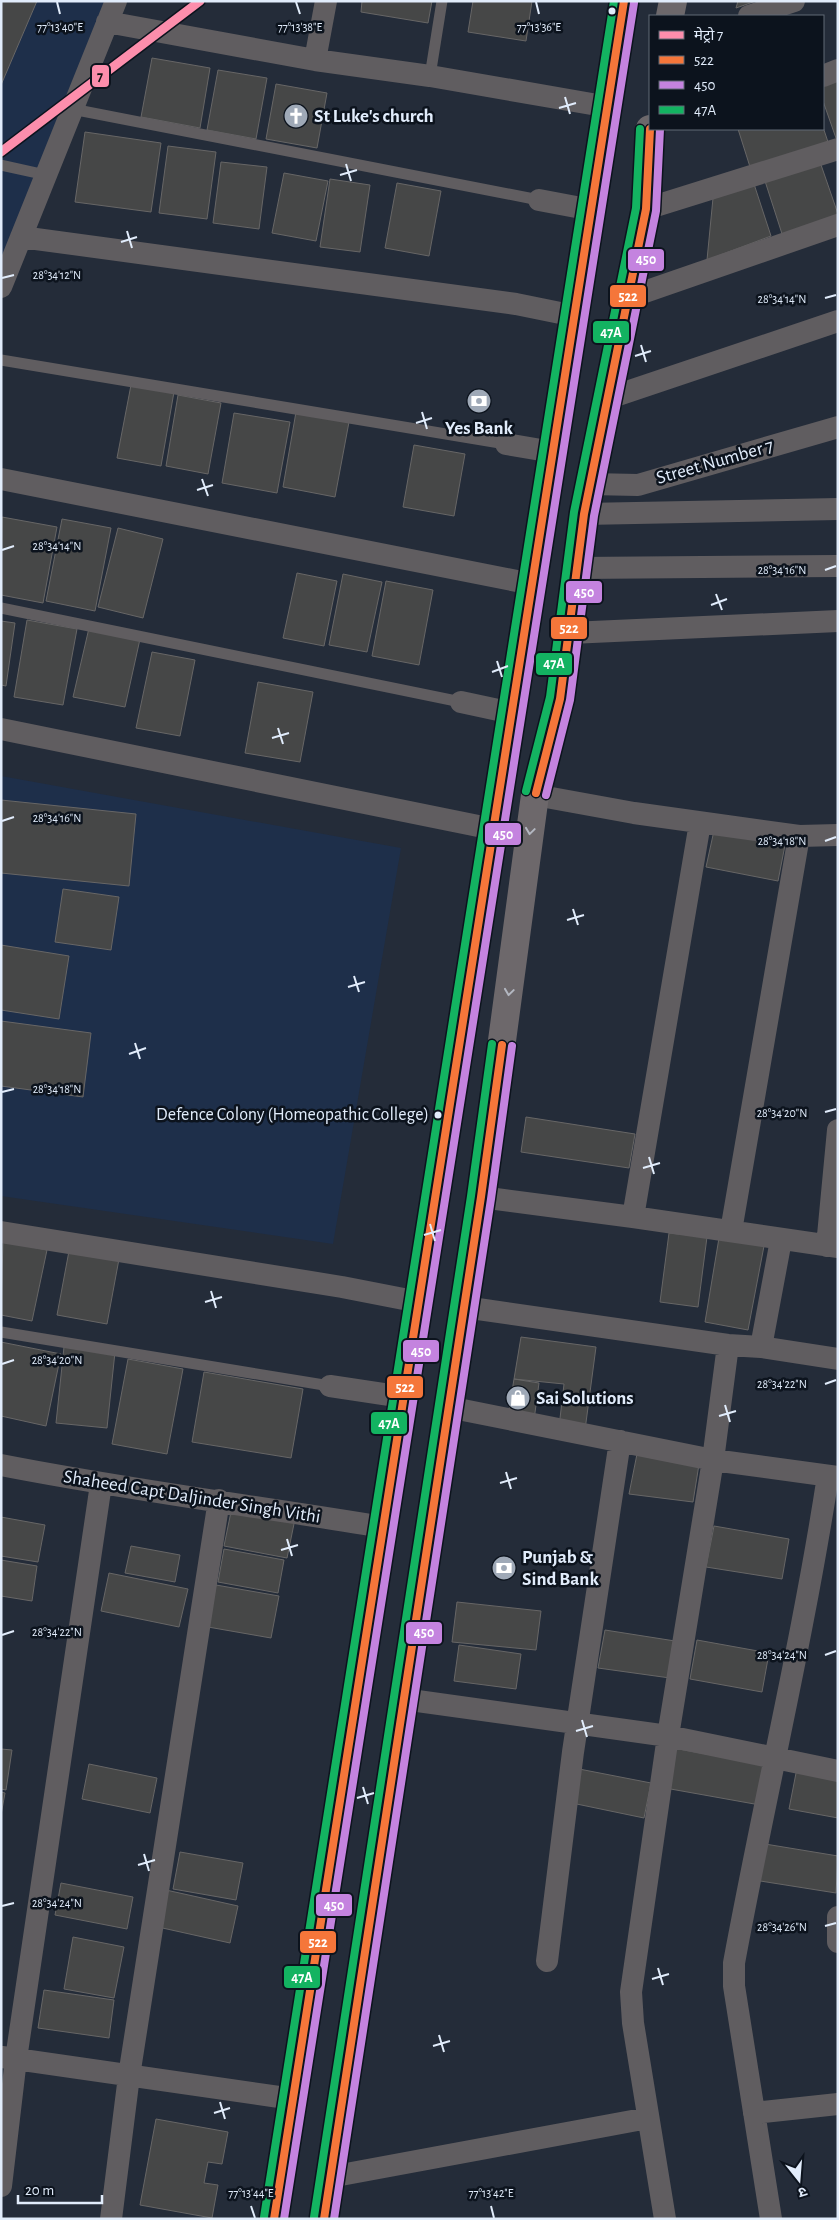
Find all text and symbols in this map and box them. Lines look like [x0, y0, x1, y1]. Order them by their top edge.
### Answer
unlabelled marker [607, 6, 617, 16]
legend [649, 15, 824, 130]
text: 77°13'40"E [37, 21, 83, 33]
text: 77°13'38"E [278, 21, 322, 33]
text: 77°13'36"E [517, 21, 561, 33]
text: मेट्रो 7 [694, 26, 723, 44]
text: 522 [694, 53, 714, 68]
line badge: 7 [91, 64, 110, 88]
text: 7 [97, 70, 103, 84]
text: 450 [694, 78, 715, 93]
church icon: St Luke's church [283, 103, 309, 129]
text: 47A [694, 103, 716, 118]
place label: St Luke's church [314, 107, 434, 126]
line badge: 450 [627, 248, 665, 272]
text: 450 [636, 253, 656, 267]
text: 28°34'12"N [33, 269, 81, 281]
line badge: 522 [609, 284, 647, 308]
text: 522 [618, 290, 638, 304]
text: 28°34'14"N [758, 293, 806, 305]
line badge: 47A [592, 320, 630, 344]
text: 47A [600, 326, 622, 340]
bank icon: Yes Bank [466, 388, 492, 414]
place label: Yes Bank [445, 419, 514, 438]
street label: Street Number 7 [654, 436, 776, 488]
text: 28°34'14"N [33, 540, 81, 552]
text: 28°34'16"N [758, 564, 806, 576]
line badge: 450 [565, 580, 603, 604]
text: 450 [574, 586, 594, 600]
line badge: 522 [550, 616, 588, 640]
text: 522 [559, 622, 579, 636]
line badge: 47A [535, 652, 573, 676]
text: 47A [543, 657, 565, 671]
text: 28°34'16"N [33, 812, 81, 824]
line badge: 450 [484, 822, 522, 846]
one-way arrow [526, 827, 536, 835]
text: 450 [493, 828, 513, 842]
text: 28°34'18"N [758, 835, 806, 847]
one-way arrow [504, 988, 515, 996]
text: 28°34'18"N [33, 1083, 81, 1095]
place label: Defence Colony (Homeopathic College) [156, 1106, 429, 1124]
text: 28°34'20"N [757, 1107, 807, 1119]
marker: Defence Colony (Homeopathic College) [433, 1110, 443, 1120]
line badge: 450 [402, 1339, 440, 1363]
text: 450 [411, 1345, 431, 1359]
text: 28°34'20"N [32, 1354, 82, 1366]
line badge: 522 [386, 1375, 424, 1399]
text: 28°34'22"N [757, 1378, 807, 1390]
text: 522 [395, 1381, 415, 1395]
shop icon: Sai Solutions [505, 1385, 531, 1411]
place label: Sai Solutions [536, 1389, 634, 1408]
line badge: 47A [370, 1411, 408, 1435]
text: 47A [378, 1417, 400, 1431]
street label: Shaheed Capt Daljinder Singh Vithi [62, 1467, 322, 1527]
place label: Punjab & Sind Bank [522, 1548, 599, 1589]
bank icon: Punjab & Sind Bank [491, 1555, 517, 1581]
line badge: 450 [405, 1621, 443, 1645]
text: 28°34'22"N [32, 1626, 82, 1638]
text: 450 [414, 1626, 434, 1640]
text: 28°34'24"N [757, 1649, 807, 1661]
line badge: 450 [315, 1893, 353, 1917]
text: 28°34'24"N [32, 1897, 82, 1909]
text: 450 [324, 1899, 344, 1913]
text: 28°34'26"N [757, 1921, 807, 1933]
line badge: 522 [299, 1930, 337, 1954]
text: 522 [308, 1936, 328, 1950]
line badge: 47A [283, 1965, 321, 1989]
text: 47A [291, 1971, 313, 1985]
north arrow [774, 2155, 824, 2205]
scale bar [18, 2172, 101, 2204]
text: 20 m [25, 2183, 54, 2198]
text: उ [796, 2184, 808, 2200]
text: 77°13'44"E [228, 2187, 274, 2199]
text: 77°13'42"E [469, 2187, 514, 2199]

